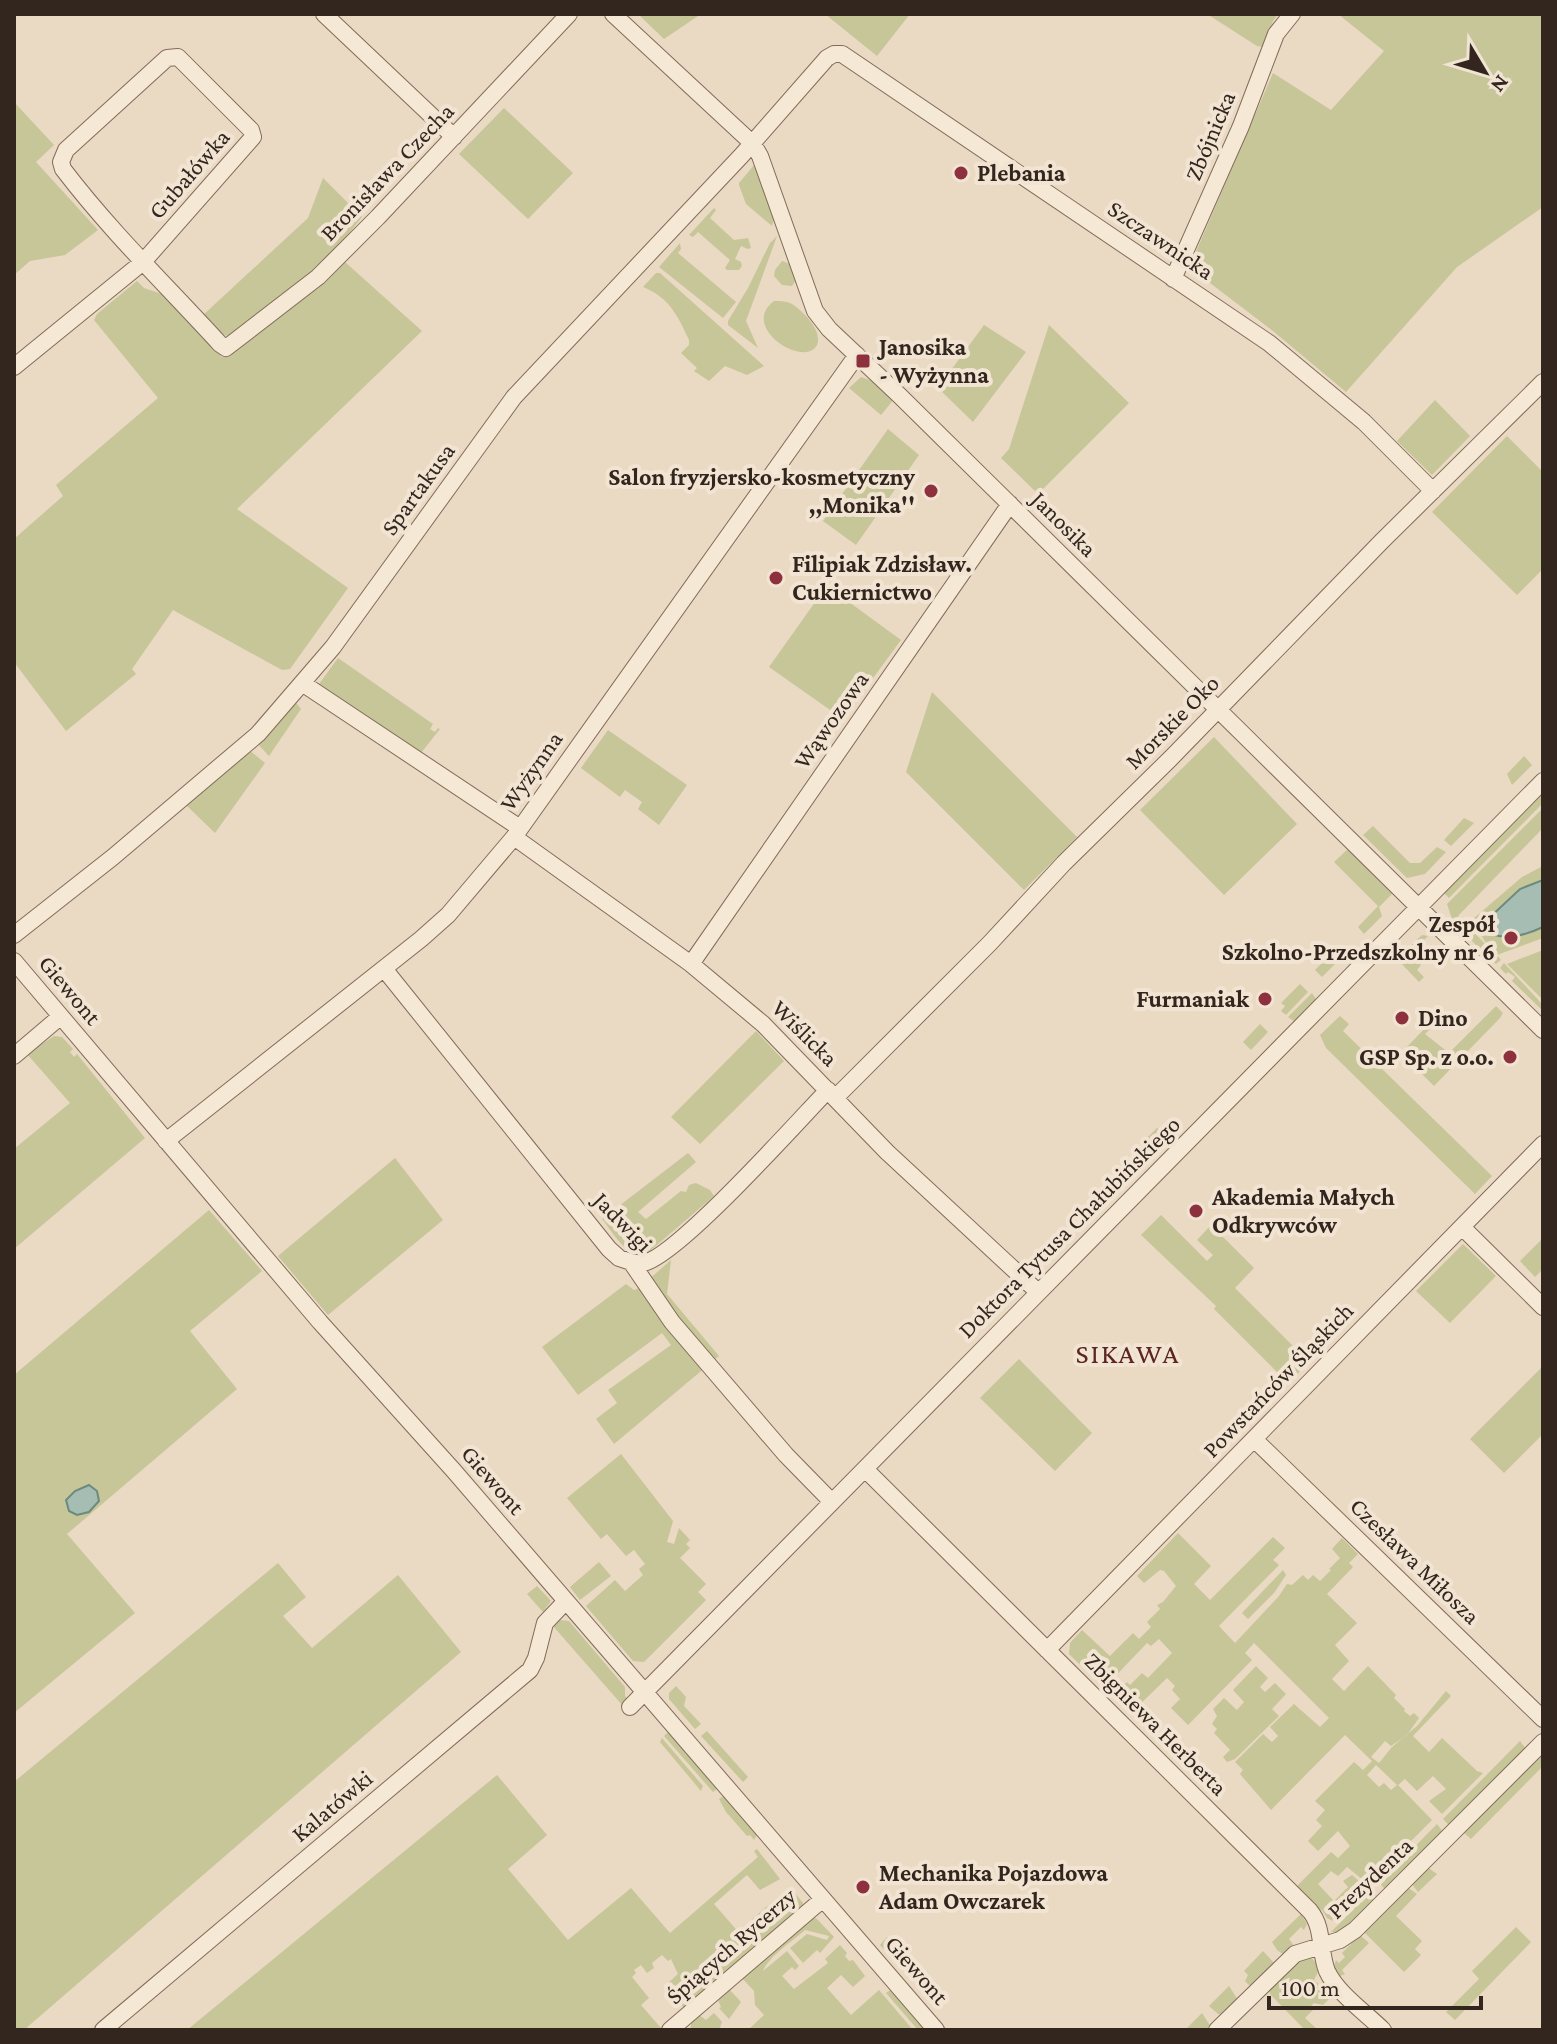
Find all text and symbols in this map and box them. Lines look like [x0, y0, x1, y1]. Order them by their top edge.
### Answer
north arrow [1445, 32, 1525, 112]
text: N [1486, 70, 1515, 98]
street label: Zbójnicka [1179, 87, 1240, 184]
street label: Bronisława Czecha [314, 97, 459, 246]
street label: Gubałówka [142, 123, 235, 224]
place label: Plebania [977, 159, 1066, 186]
marker: Plebania [952, 164, 970, 182]
street label: Szczawnicka [1103, 194, 1219, 285]
place label: Janosika - Wyżynna [876, 333, 989, 388]
marker: Janosika - Wyżynna [854, 352, 872, 370]
street label: Spartakusa [375, 437, 460, 540]
place label: Salon fryzjersko-kosmetyczny ,,Monika'' [608, 463, 915, 519]
marker: Salon fryzjersko-kosmetyczny ,,Monika'' [922, 482, 940, 500]
street label: Janosika [1025, 484, 1103, 562]
place label: Filipiak Zdzisław. Cukiernictwo [792, 550, 972, 605]
marker: Filipiak Zdzisław. Cukiernictwo [767, 569, 785, 587]
street label: Wąwozowa [787, 666, 874, 773]
street label: Morskie Oko [1119, 669, 1224, 774]
street label: Wyżynna [493, 726, 568, 816]
place label: Zespół Szkolno-Przedszkolny nr 6 [1222, 910, 1496, 965]
marker: Zespół Szkolno-Przedszkolny nr 6 [1502, 929, 1520, 947]
street label: Giewont [34, 950, 108, 1031]
place label: Furmaniak [1136, 985, 1250, 1012]
marker: Furmaniak [1256, 990, 1274, 1008]
street label: Wiślicka [767, 994, 844, 1071]
place label: Dino [1418, 1004, 1468, 1031]
marker: Dino [1393, 1009, 1411, 1027]
place label: GSP Sp. z o.o. [1359, 1043, 1494, 1070]
marker: GSP Sp. z o.o. [1501, 1048, 1519, 1066]
street label: Doktora Tytusa Chałubińskiego [952, 1110, 1185, 1343]
place label: Akademia Małych Odkrywców [1211, 1183, 1395, 1238]
street label: Jadwigi [587, 1185, 658, 1257]
marker: Akademia Małych Odkrywców [1187, 1202, 1205, 1220]
street label: Powstańców Śląskich [1197, 1297, 1358, 1463]
district label: SIKAWA [1075, 1338, 1181, 1369]
street label: Giewont [456, 1440, 531, 1520]
street label: Czesława Miłosza [1345, 1492, 1486, 1629]
street label: Zbigniewa Herberta [1079, 1647, 1233, 1801]
street label: Kalatówki [286, 1764, 378, 1847]
street label: Prezydenta [1321, 1831, 1418, 1924]
place label: Mechanika Pojazdowa Adam Owczarek [878, 1859, 1108, 1914]
marker: Mechanika Pojazdowa Adam Owczarek [854, 1878, 872, 1896]
street label: Śpiących Rycerzy [660, 1881, 802, 2009]
street label: Giewont [880, 1930, 955, 2010]
scale bar [1269, 1960, 1481, 2010]
text: 100 m [1281, 1974, 1340, 2001]

